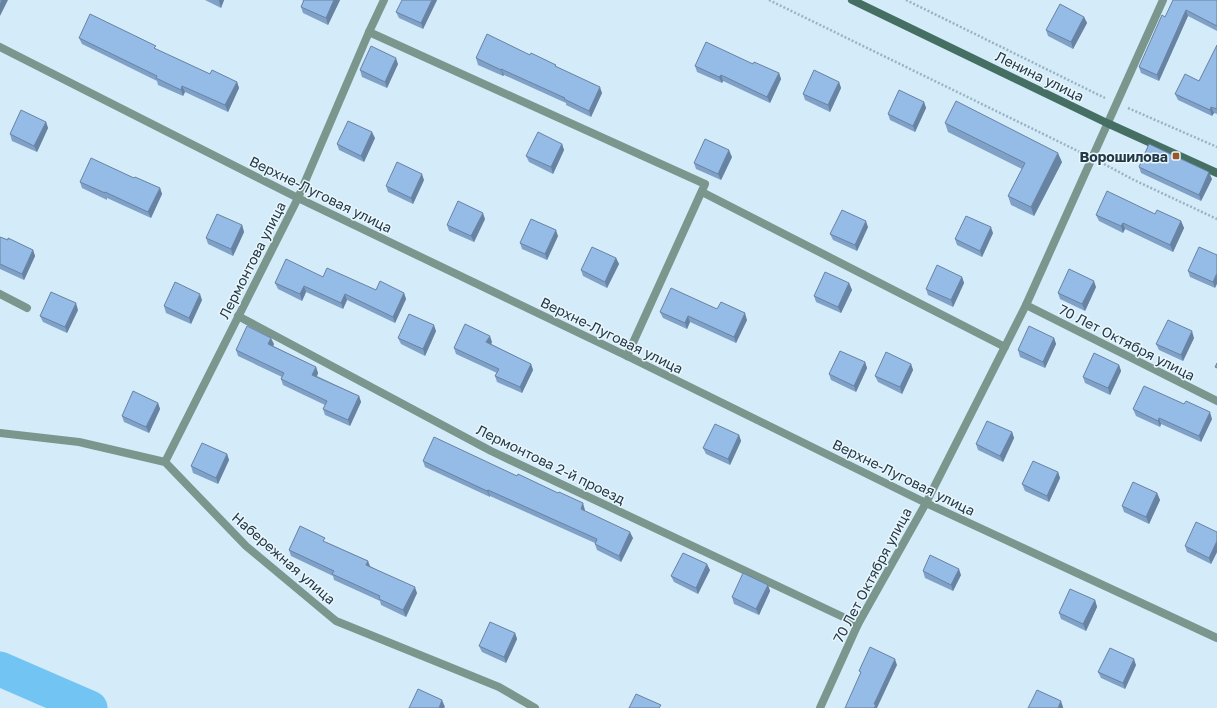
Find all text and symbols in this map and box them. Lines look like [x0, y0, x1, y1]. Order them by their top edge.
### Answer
street label: Ленина улица [993, 47, 1087, 105]
place label: Ворошилова [1079, 148, 1168, 165]
marker: Ворошилова [1171, 151, 1181, 161]
street label: Верхне-Луговая улица [247, 152, 395, 236]
street label: Лермонтова улица [215, 199, 289, 321]
street label: Верхне-Луговая улица [538, 293, 686, 377]
street label: 70 Лет Октября улица [1056, 300, 1198, 384]
street label: Лермонтова 2-й проезд [474, 421, 628, 508]
street label: Верхне-Луговая улица [830, 435, 978, 519]
street label: 70 Лет Октября улица [829, 505, 915, 645]
street label: Набережная улица [229, 508, 339, 608]

